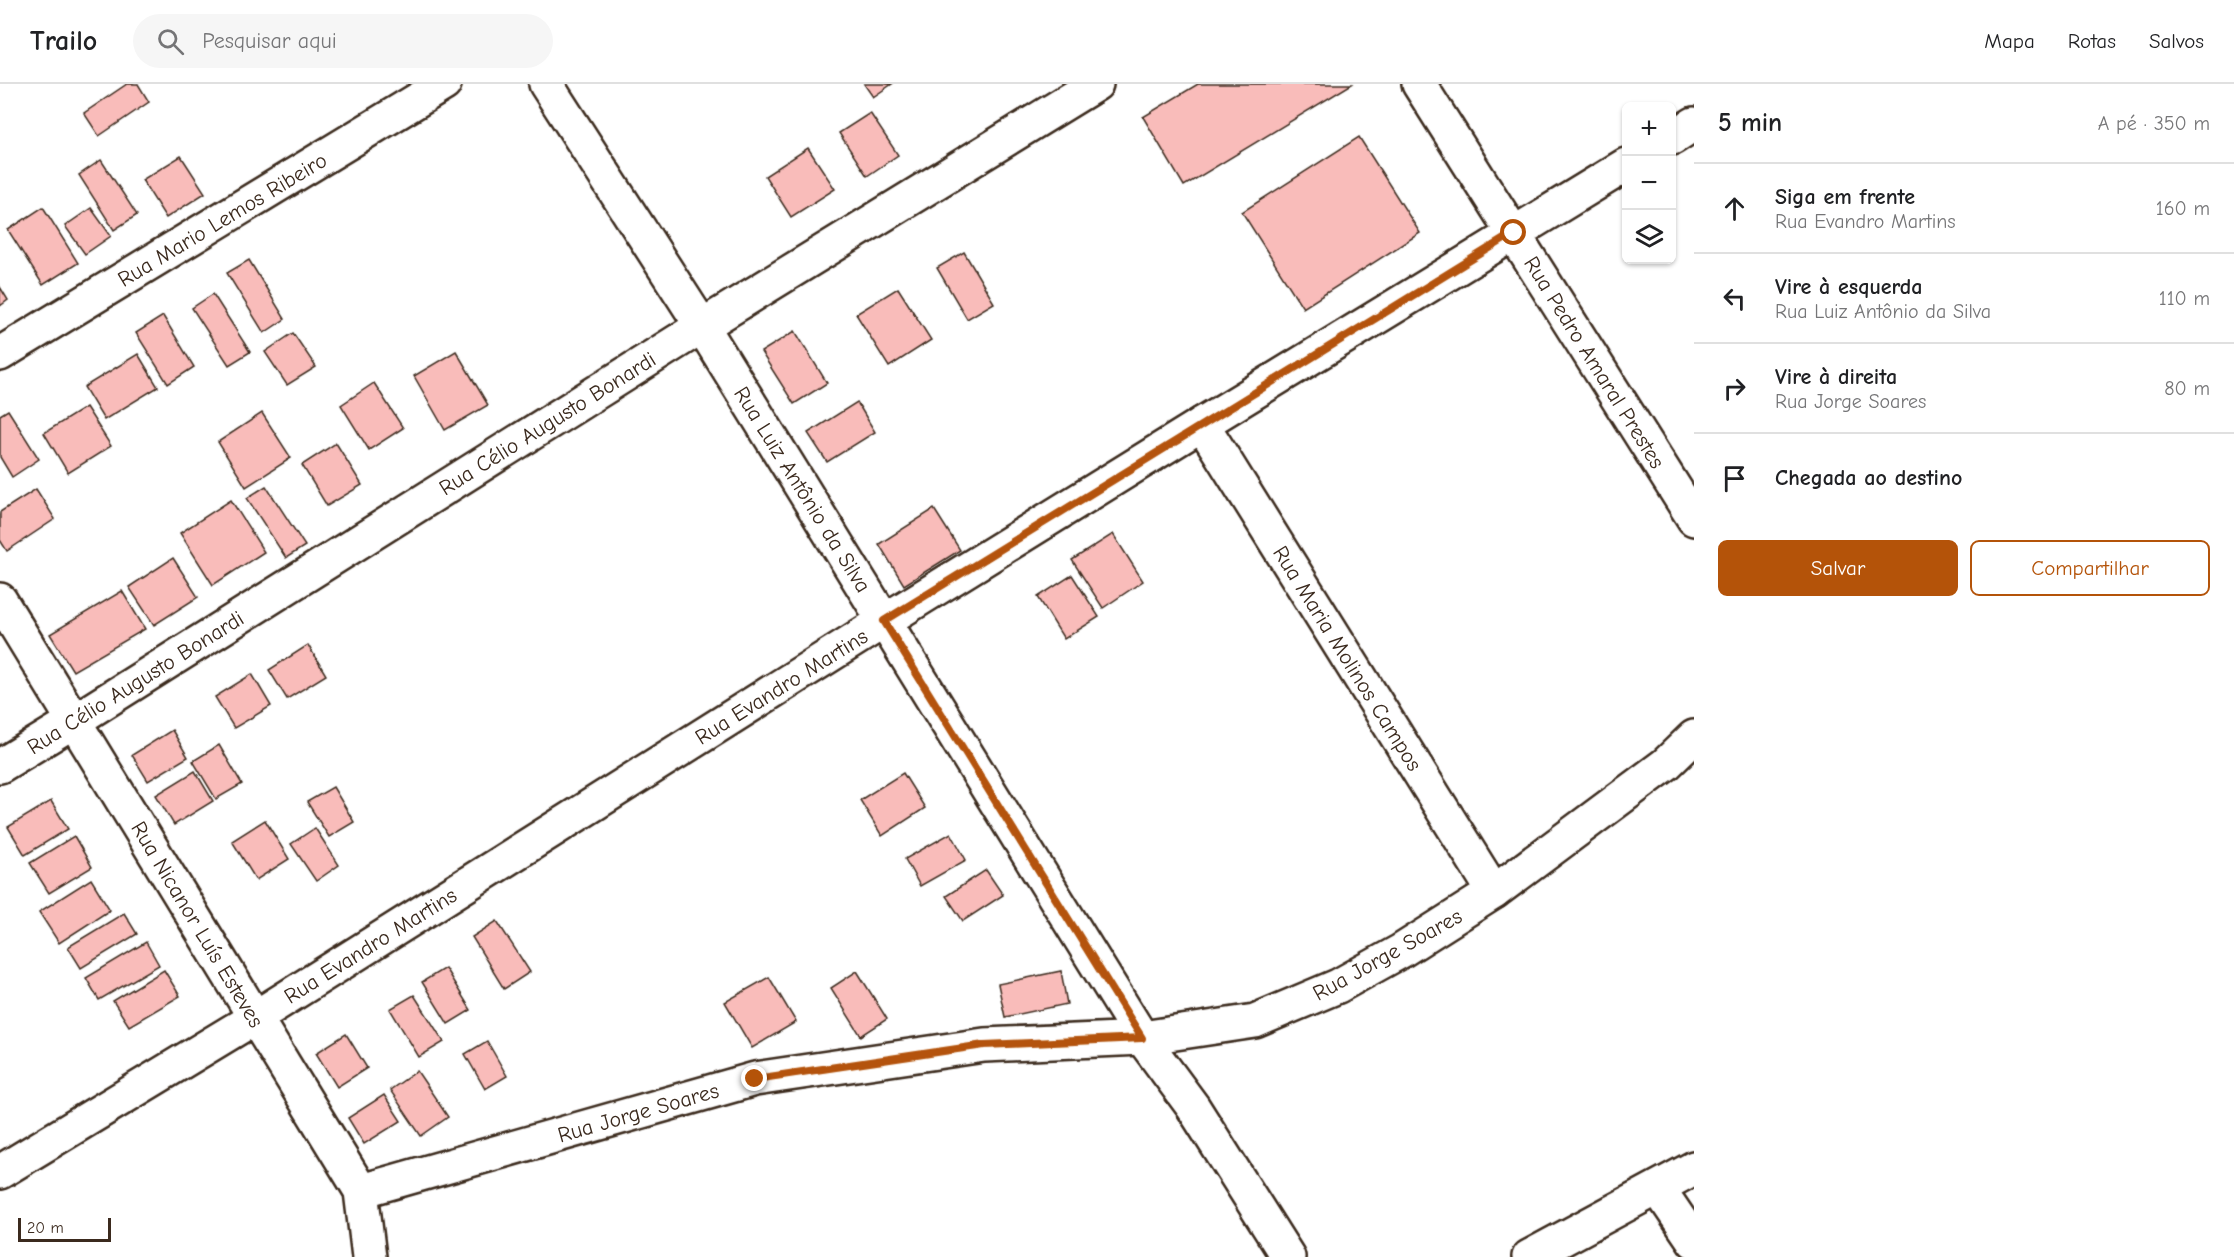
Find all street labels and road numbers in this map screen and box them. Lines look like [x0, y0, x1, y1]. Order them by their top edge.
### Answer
street label: Rua Mario Lemos Ribeiro [113, 147, 332, 293]
street label: Rua Pedro Amaral Prestes [1518, 252, 1670, 473]
street label: Rua Célio Augusto Bonardi [434, 346, 661, 501]
street label: Rua Luiz Antônio da Silva [728, 382, 876, 597]
street label: Rua Maria Molinos Campos [1267, 541, 1427, 776]
street label: Rua Célio Augusto Bonardi [22, 605, 249, 760]
street label: Rua Evandro Martins [690, 623, 873, 751]
street label: Rua Nicanor Luís Esteves [125, 817, 269, 1032]
street label: Rua Evandro Martins [279, 882, 462, 1010]
street label: Rua Jorge Soares [1308, 903, 1467, 1007]
street label: Rua Jorge Soares [555, 1078, 722, 1148]

